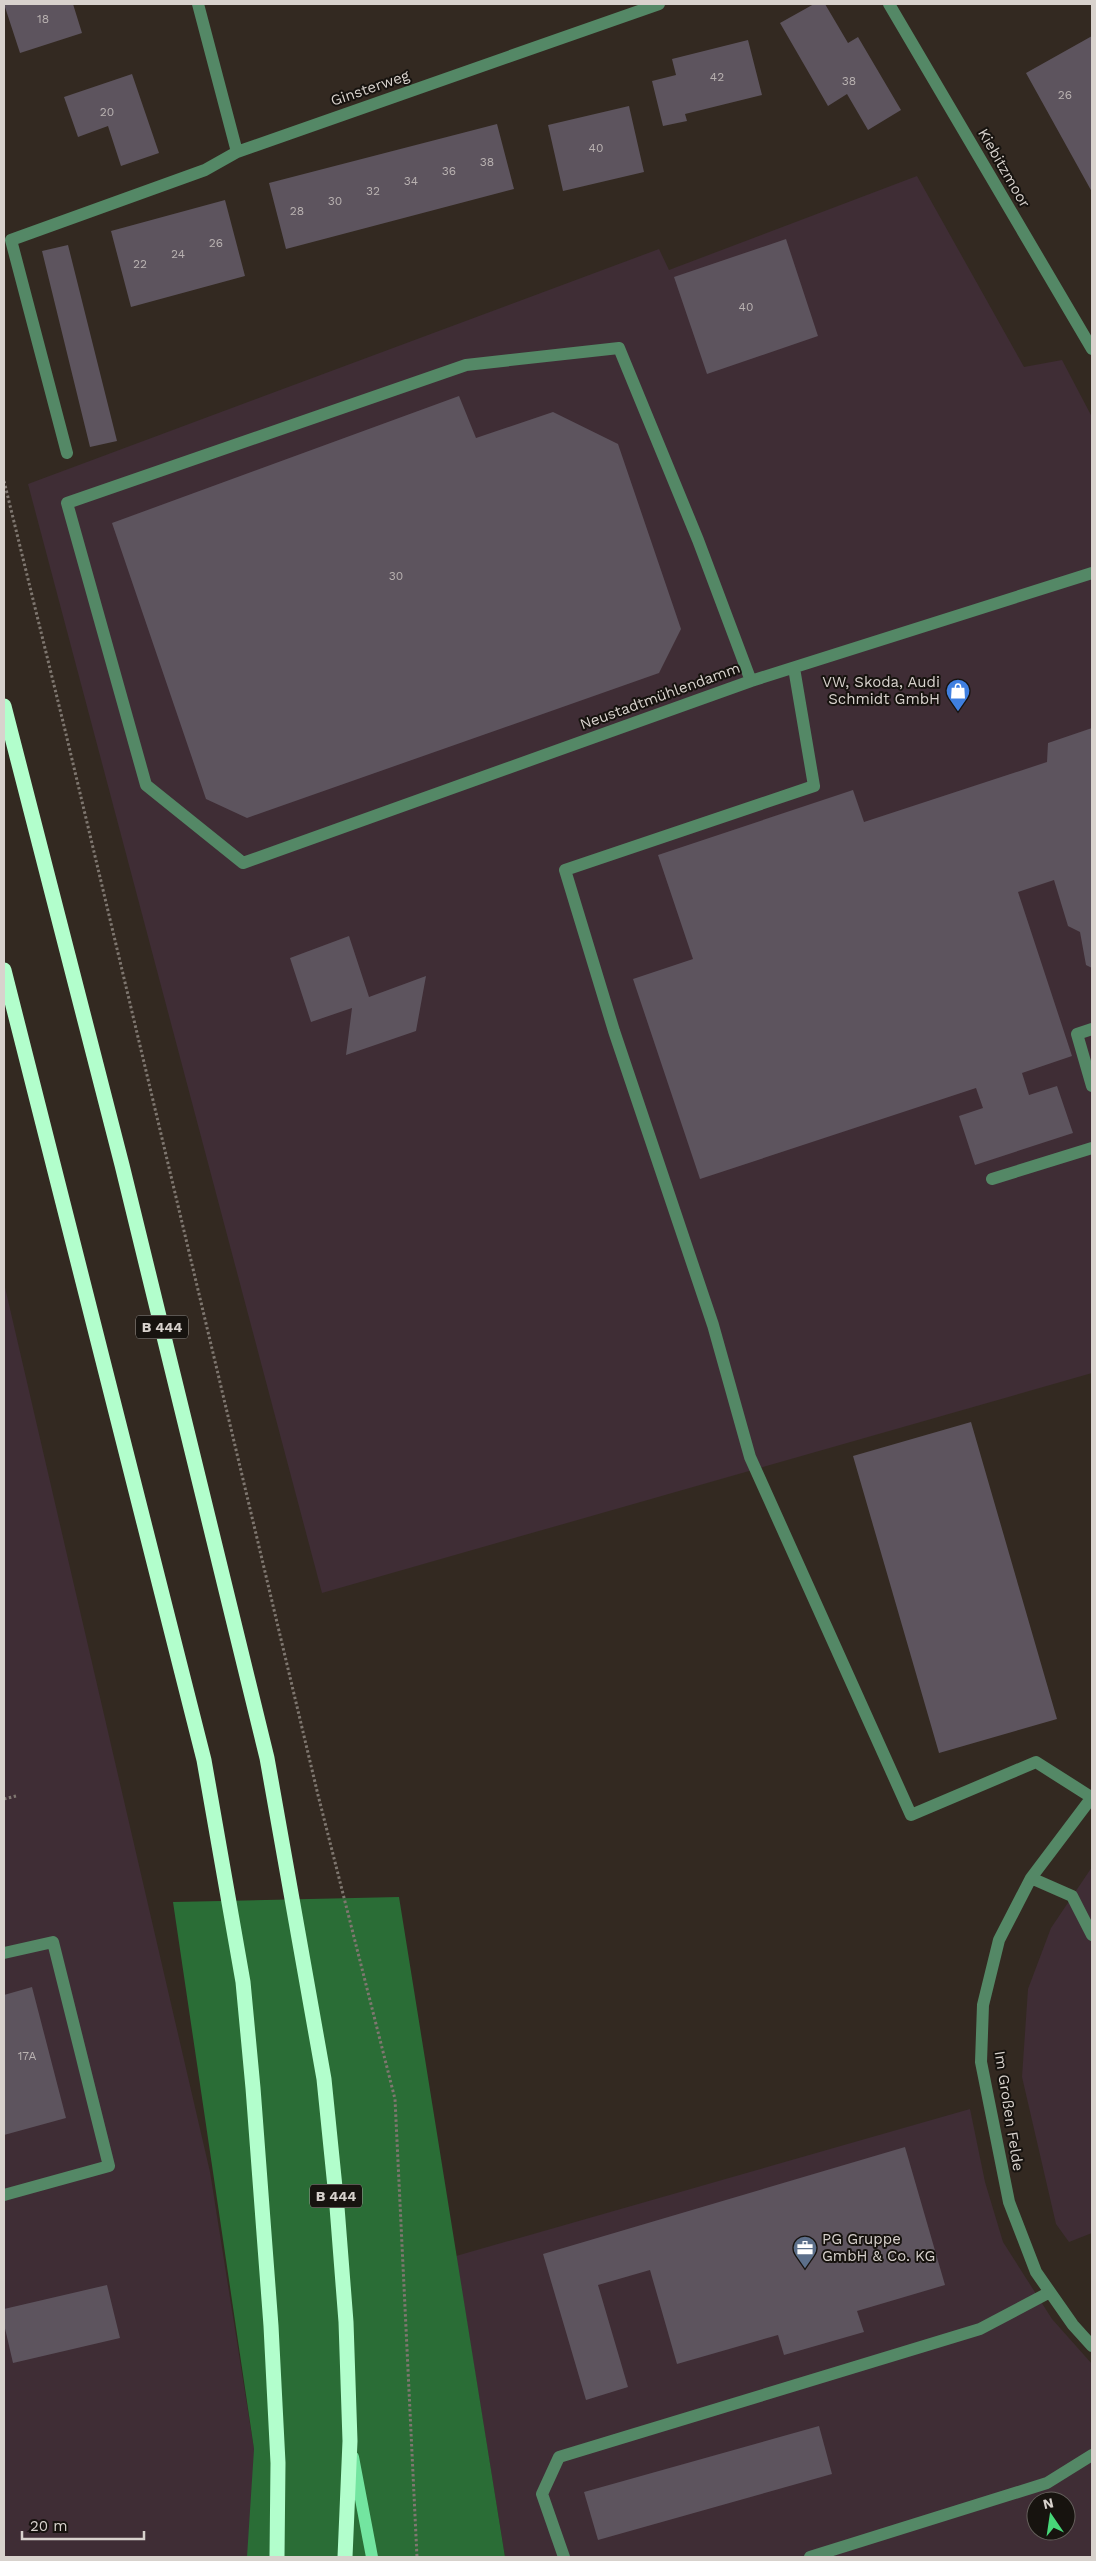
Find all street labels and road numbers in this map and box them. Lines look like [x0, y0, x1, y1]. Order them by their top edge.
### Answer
street label: Ginsterweg [328, 66, 412, 110]
street label: Kiebitzmoor [974, 125, 1034, 211]
street label: Neustadtmühlendamm [578, 659, 742, 733]
road number: B 444 [136, 1315, 188, 1338]
street label: Im Großen Felde [991, 2050, 1027, 2172]
road number: B 444 [310, 2184, 362, 2208]

